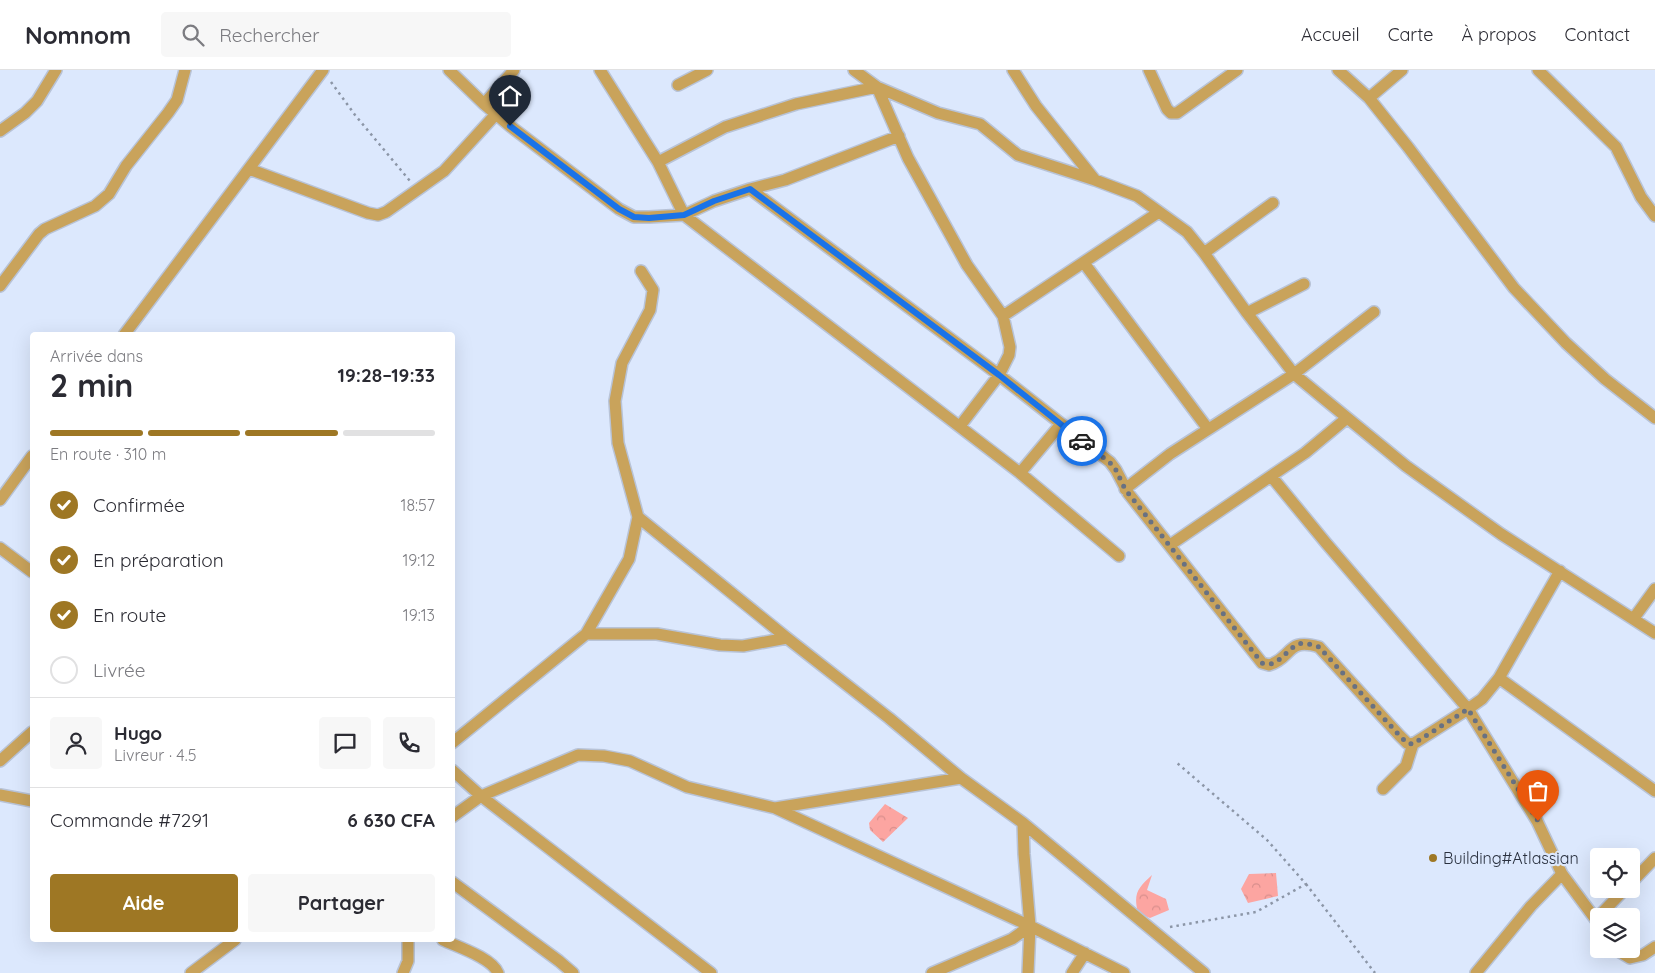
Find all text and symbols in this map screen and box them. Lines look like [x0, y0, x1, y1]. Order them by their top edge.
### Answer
search box [161, 12, 511, 57]
text: Nomnom [25, 20, 131, 50]
icon: search [179, 21, 207, 49]
text: Rechercher [219, 23, 319, 47]
text: Accueil [1301, 23, 1360, 46]
text: Carte [1388, 23, 1433, 46]
text: À propos [1461, 23, 1537, 46]
text: Contact [1565, 23, 1630, 46]
pin [489, 75, 531, 126]
icon: home [496, 82, 524, 110]
text: Arrivée dans [50, 346, 143, 366]
text: 19:28–19:33 [338, 363, 435, 387]
text: 2 min [50, 365, 133, 405]
courier [1057, 416, 1107, 466]
icon: car [1068, 427, 1096, 455]
text: En route · 310 m [50, 444, 166, 464]
icon: check [50, 491, 78, 519]
text: Confirmée [93, 493, 185, 517]
text: 18:57 [401, 495, 435, 515]
icon: check [50, 546, 78, 574]
text: En préparation [93, 548, 224, 572]
text: 19:12 [402, 550, 435, 570]
icon: check [50, 601, 78, 629]
text: En route [93, 603, 166, 627]
text: 19:13 [403, 605, 435, 625]
text: Livrée [93, 658, 146, 682]
button: person [50, 717, 102, 769]
button: chat [319, 717, 371, 769]
button: phone [383, 717, 435, 769]
text: Hugo [114, 721, 162, 745]
text: Livreur · 4.5 [114, 745, 196, 765]
pin [1517, 770, 1559, 821]
icon: bag [1524, 777, 1552, 805]
text: Commande #7291 [50, 808, 209, 832]
text: 6 630 CFA [347, 808, 435, 832]
place label: Building#Atlassian [1443, 848, 1579, 868]
map controls [1590, 848, 1640, 958]
button: locate [1590, 848, 1640, 898]
marker: Building#Atlassian [1427, 852, 1439, 864]
button: Aide [50, 874, 238, 932]
button: Partager [248, 874, 435, 932]
button: layers [1590, 908, 1640, 958]

